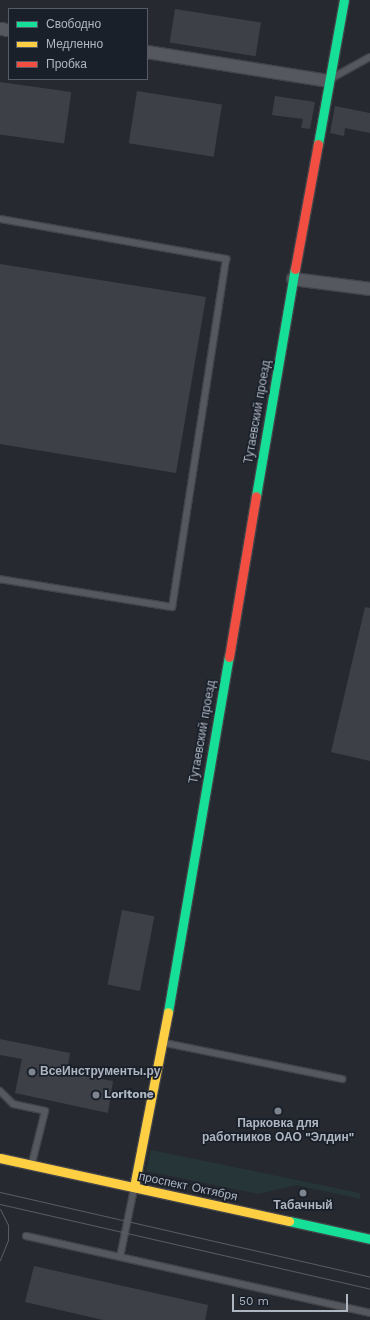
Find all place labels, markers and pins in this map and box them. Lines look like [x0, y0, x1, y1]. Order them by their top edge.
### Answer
place label: ВсеИнструменты.ру [40, 1065, 160, 1079]
marker: ВсеИнструменты.ру [27, 1067, 37, 1077]
place label: Loritone [104, 1088, 154, 1102]
marker: Loritone [91, 1090, 101, 1100]
marker: Парковка для работников ОАО "Элдин" [273, 1106, 283, 1116]
place label: Парковка для работников ОАО "Элдин" [202, 1117, 354, 1145]
marker: Табачный [298, 1188, 308, 1198]
place label: Табачный [273, 1199, 333, 1213]

